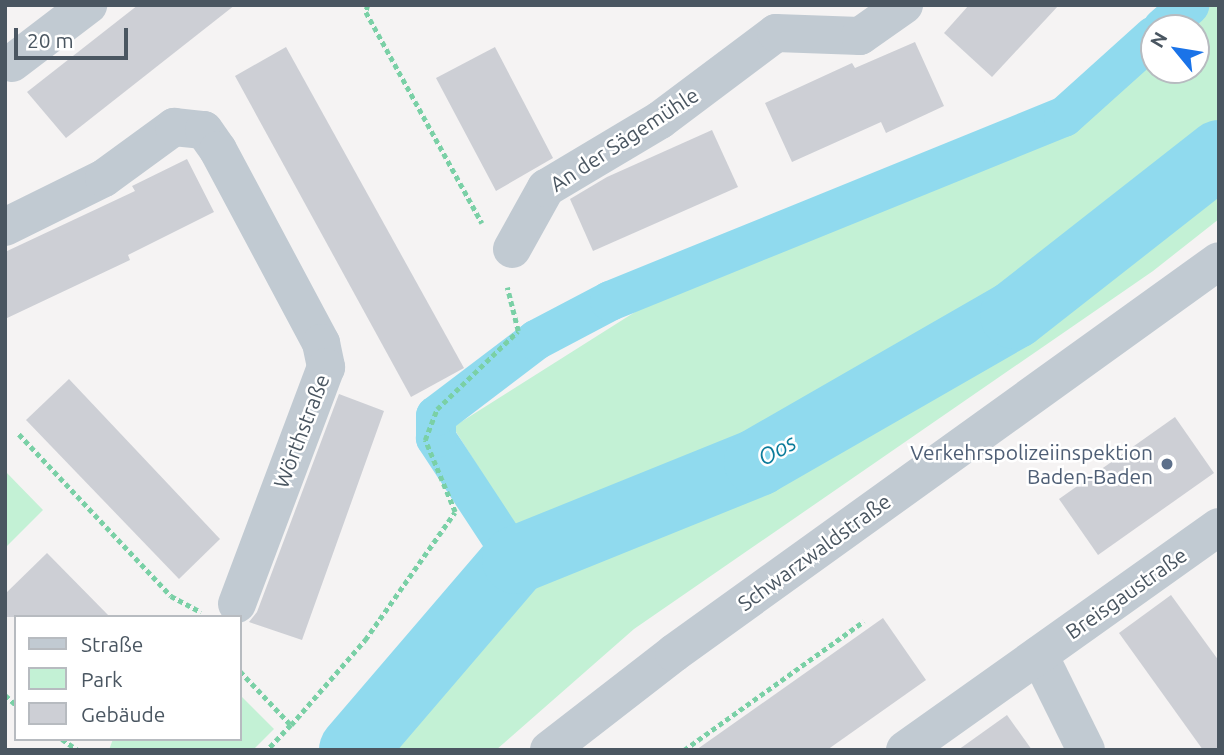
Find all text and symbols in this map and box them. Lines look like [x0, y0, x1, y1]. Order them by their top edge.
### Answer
scale bar [18, 14, 131, 58]
north arrow [1140, 14, 1210, 84]
text: 20 m [27, 28, 74, 52]
text: N [1145, 28, 1172, 51]
street label: An der Sägemühle [545, 82, 703, 196]
street label: Wörthstraße [268, 370, 334, 492]
water label: Oos [753, 428, 801, 472]
place label: Verkehrspolizeiinspektion Baden-Baden [910, 439, 1153, 489]
marker: Verkehrspolizeiinspektion Baden-Baden [1159, 456, 1175, 472]
street label: Schwarzwaldstraße [733, 488, 895, 616]
street label: Breisgaustraße [1060, 542, 1192, 644]
legend [14, 615, 242, 741]
text: Straße [81, 632, 143, 656]
text: Park [81, 667, 123, 691]
text: Gebäude [81, 702, 165, 726]

